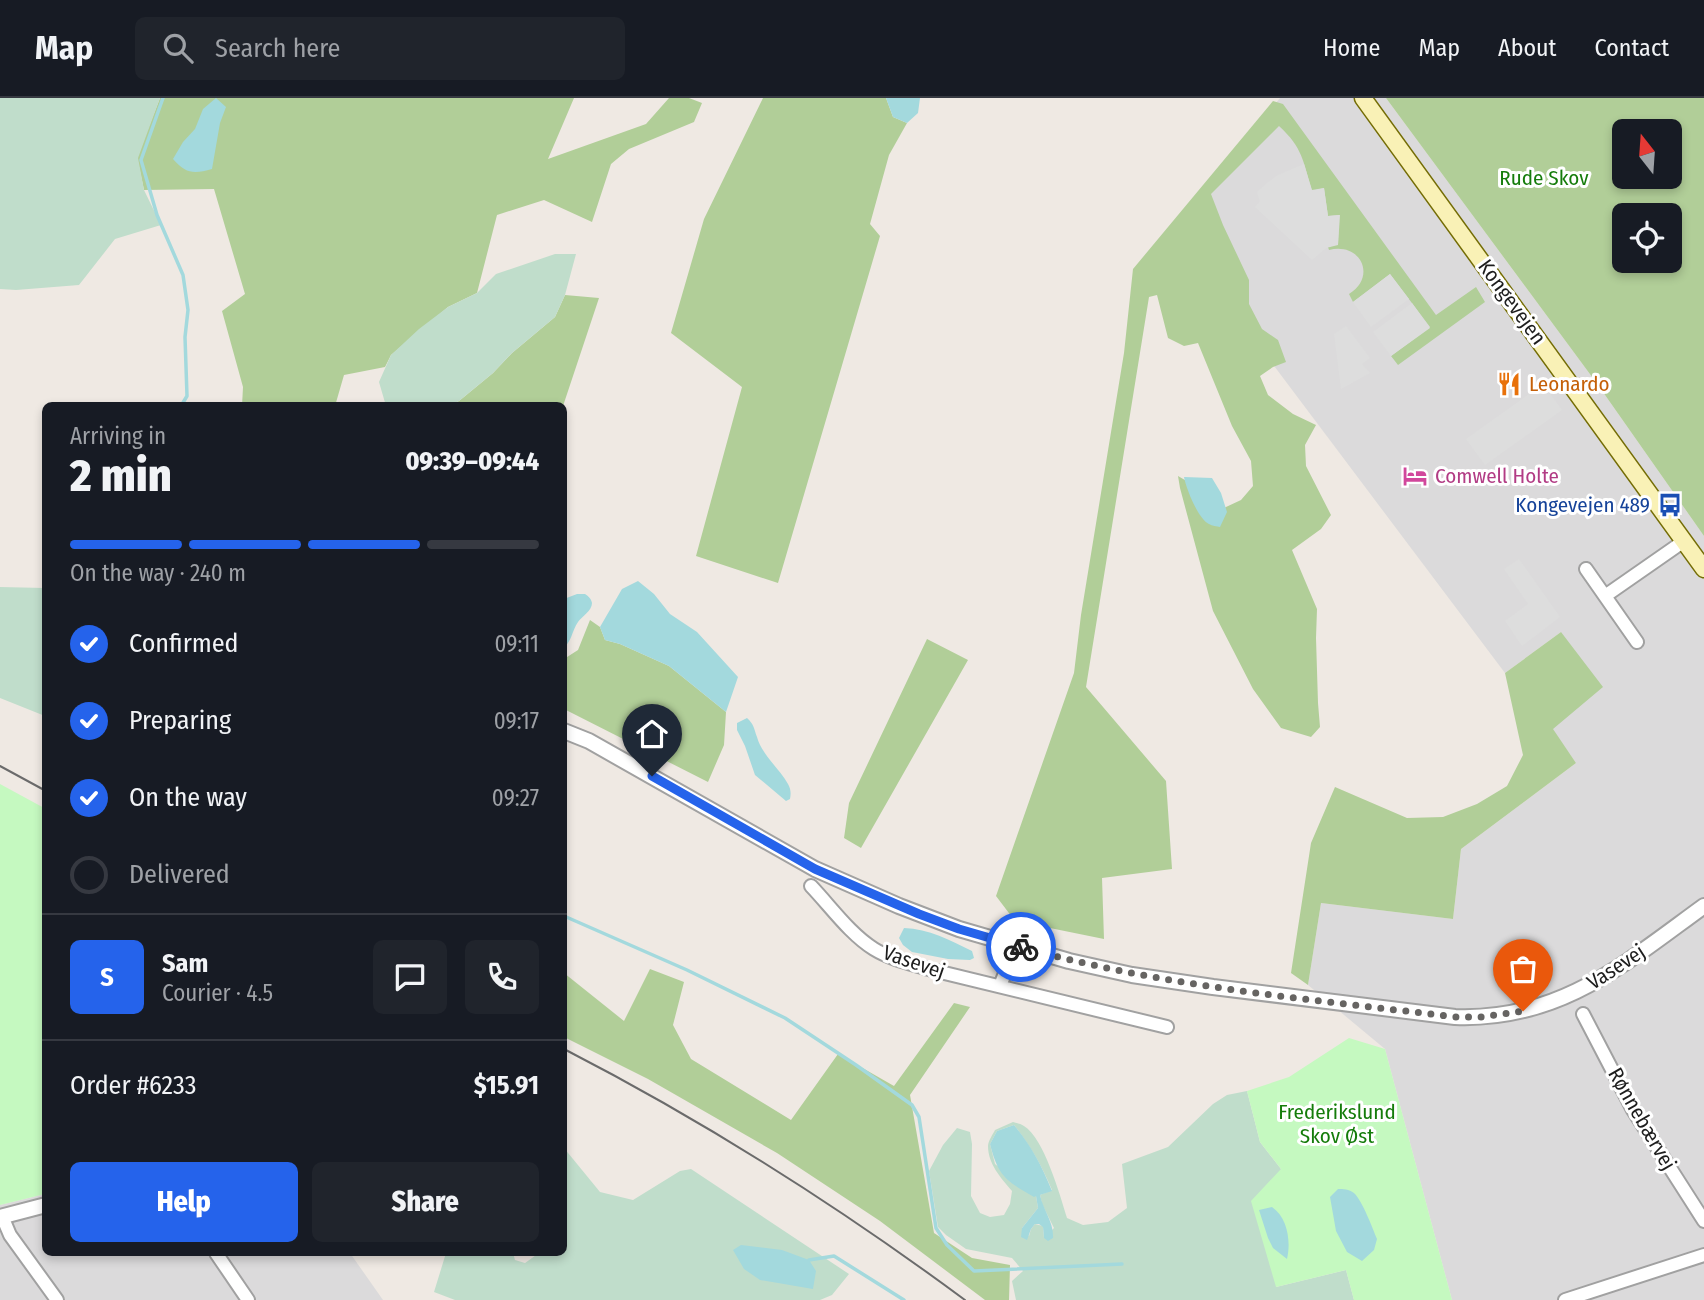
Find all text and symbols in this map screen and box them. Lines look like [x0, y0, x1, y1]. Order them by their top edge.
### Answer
search box [135, 17, 625, 80]
text: Map [35, 28, 93, 68]
icon: search [159, 29, 197, 67]
text: Search here [215, 33, 340, 64]
text: Home [1323, 34, 1380, 62]
text: Map [1418, 34, 1460, 62]
text: About [1498, 34, 1556, 62]
text: Contact [1594, 34, 1669, 62]
north arrow [1612, 119, 1682, 189]
map controls [1612, 119, 1682, 273]
park label: Rude Skov [1499, 165, 1589, 191]
button: locate [1612, 203, 1682, 273]
street label: Kongevejen [1472, 254, 1552, 350]
restaurant icon: Leonardo [1495, 370, 1523, 398]
place label: Leonardo [1529, 371, 1610, 397]
text: Arriving in [70, 422, 166, 450]
text: 09:39–09:44 [405, 446, 539, 477]
text: 2 min [70, 448, 172, 503]
hotel icon: Comwell Holte [1401, 462, 1429, 490]
place label: Comwell Holte [1435, 463, 1559, 489]
bus stop icon: Kongevejen 489 [1656, 491, 1684, 519]
place label: Kongevejen 489 [1515, 492, 1650, 518]
text: On the way · 240 m [70, 559, 246, 587]
icon: check [70, 625, 108, 663]
text: Confirmed [129, 628, 239, 659]
text: 09:11 [494, 630, 539, 658]
icon: check [70, 702, 108, 740]
pin [622, 704, 682, 776]
text: Preparing [129, 705, 231, 736]
text: 09:17 [494, 707, 539, 735]
icon: home [633, 715, 671, 753]
icon: check [70, 779, 108, 817]
text: On the way [129, 782, 247, 813]
text: 09:27 [492, 784, 539, 812]
text: Delivered [129, 859, 230, 890]
courier [986, 912, 1056, 982]
icon: bike [1002, 928, 1040, 966]
street label: Vasevej [879, 939, 949, 985]
pin [1493, 939, 1553, 1011]
street label: Vasevej [1582, 939, 1650, 995]
button: chat [373, 940, 447, 1014]
button: phone [465, 940, 539, 1014]
text: Sam [162, 948, 208, 979]
icon: bag [1504, 950, 1542, 988]
text: S [100, 962, 114, 993]
text: Courier · 4.5 [162, 979, 273, 1007]
street label: Rønnebærvej [1602, 1063, 1682, 1175]
text: Order #6233 [70, 1070, 196, 1101]
text: $15.91 [474, 1070, 539, 1101]
park label: Frederikslund Skov Øst [1278, 1099, 1396, 1149]
button: Help [70, 1162, 298, 1242]
button: Share [312, 1162, 539, 1242]

